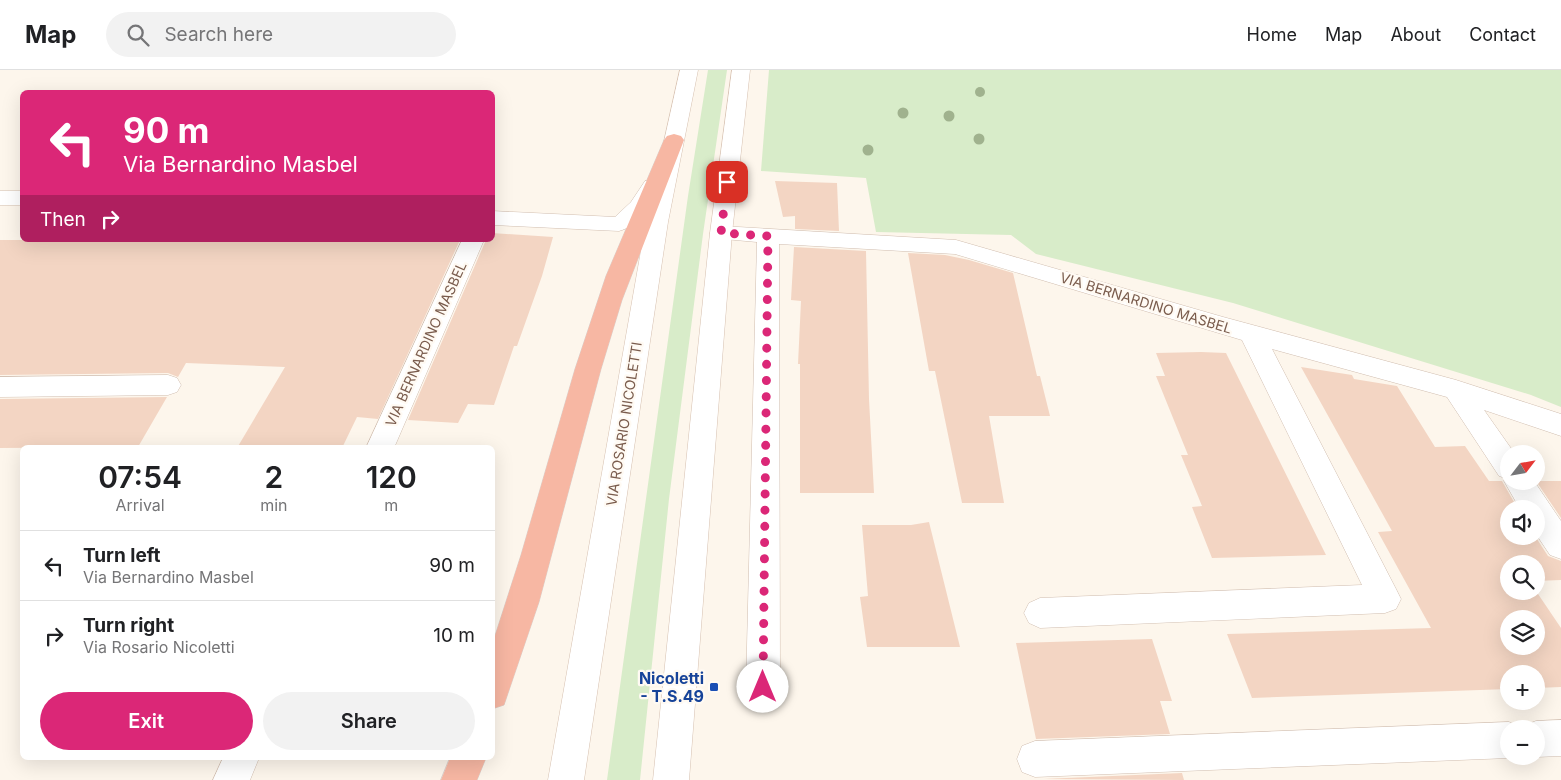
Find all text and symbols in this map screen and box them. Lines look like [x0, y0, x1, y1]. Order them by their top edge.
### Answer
search box [106, 12, 456, 57]
text: Map [25, 20, 76, 49]
icon: search [124, 21, 152, 49]
text: Search here [164, 23, 273, 46]
text: Home [1247, 24, 1297, 45]
text: Map [1325, 24, 1362, 45]
text: About [1390, 24, 1441, 45]
text: Contact [1469, 24, 1536, 45]
text: 90 m [123, 109, 210, 151]
icon: left [40, 110, 105, 175]
text: Via Bernardino Masbel [123, 151, 358, 177]
pin [706, 161, 748, 203]
icon: arrive [713, 168, 741, 196]
icon: right [96, 205, 124, 233]
text: Then [40, 208, 86, 231]
street label: VIA BERNARDINO MASBEL [381, 259, 470, 429]
street label: VIA BERNARDINO MASBEL [1058, 268, 1234, 337]
street label: VIA ROSARIO NICOLETTI [602, 341, 645, 507]
north arrow [1500, 445, 1545, 490]
map controls [1500, 445, 1545, 765]
text: 07:54 [98, 459, 182, 495]
text: 2 [265, 459, 283, 495]
text: 120 [366, 459, 417, 495]
text: Arrival [115, 495, 165, 515]
text: min [260, 495, 288, 515]
text: m [384, 495, 398, 515]
button: sound [1500, 500, 1545, 545]
text: Turn left [83, 544, 161, 567]
icon: left [40, 552, 68, 580]
text: 90 m [429, 554, 475, 577]
button: search [1500, 555, 1545, 600]
text: Via Bernardino Masbel [83, 567, 254, 587]
button: layers [1500, 610, 1545, 655]
text: Turn right [83, 614, 174, 637]
icon: right [40, 622, 68, 650]
text: 10 m [433, 624, 475, 647]
text: Via Rosario Nicoletti [83, 637, 235, 657]
position arrow [736, 660, 788, 712]
button: + [1500, 665, 1545, 710]
place label: Nicoletti - T.S.49 [639, 668, 704, 706]
marker: Nicoletti - T.S.49 [708, 681, 720, 693]
button: Exit [40, 692, 253, 750]
button: Share [263, 692, 475, 750]
button: − [1500, 720, 1545, 765]

